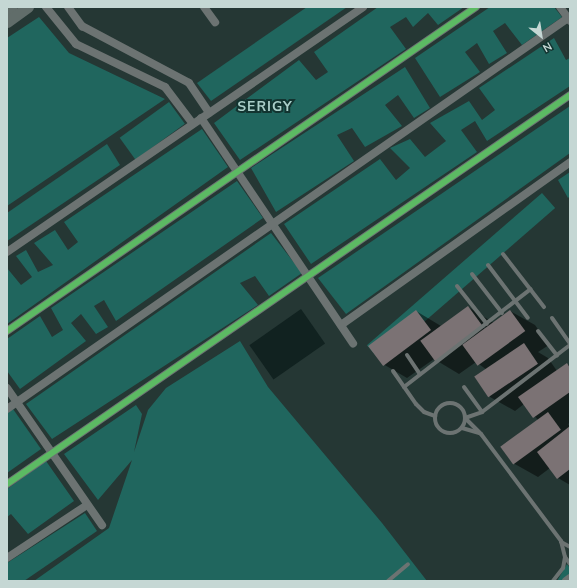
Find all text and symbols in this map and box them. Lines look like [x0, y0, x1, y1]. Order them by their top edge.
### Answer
north arrow [521, 16, 561, 56]
text: N [540, 38, 555, 55]
district label: SERIGY [237, 99, 293, 115]

